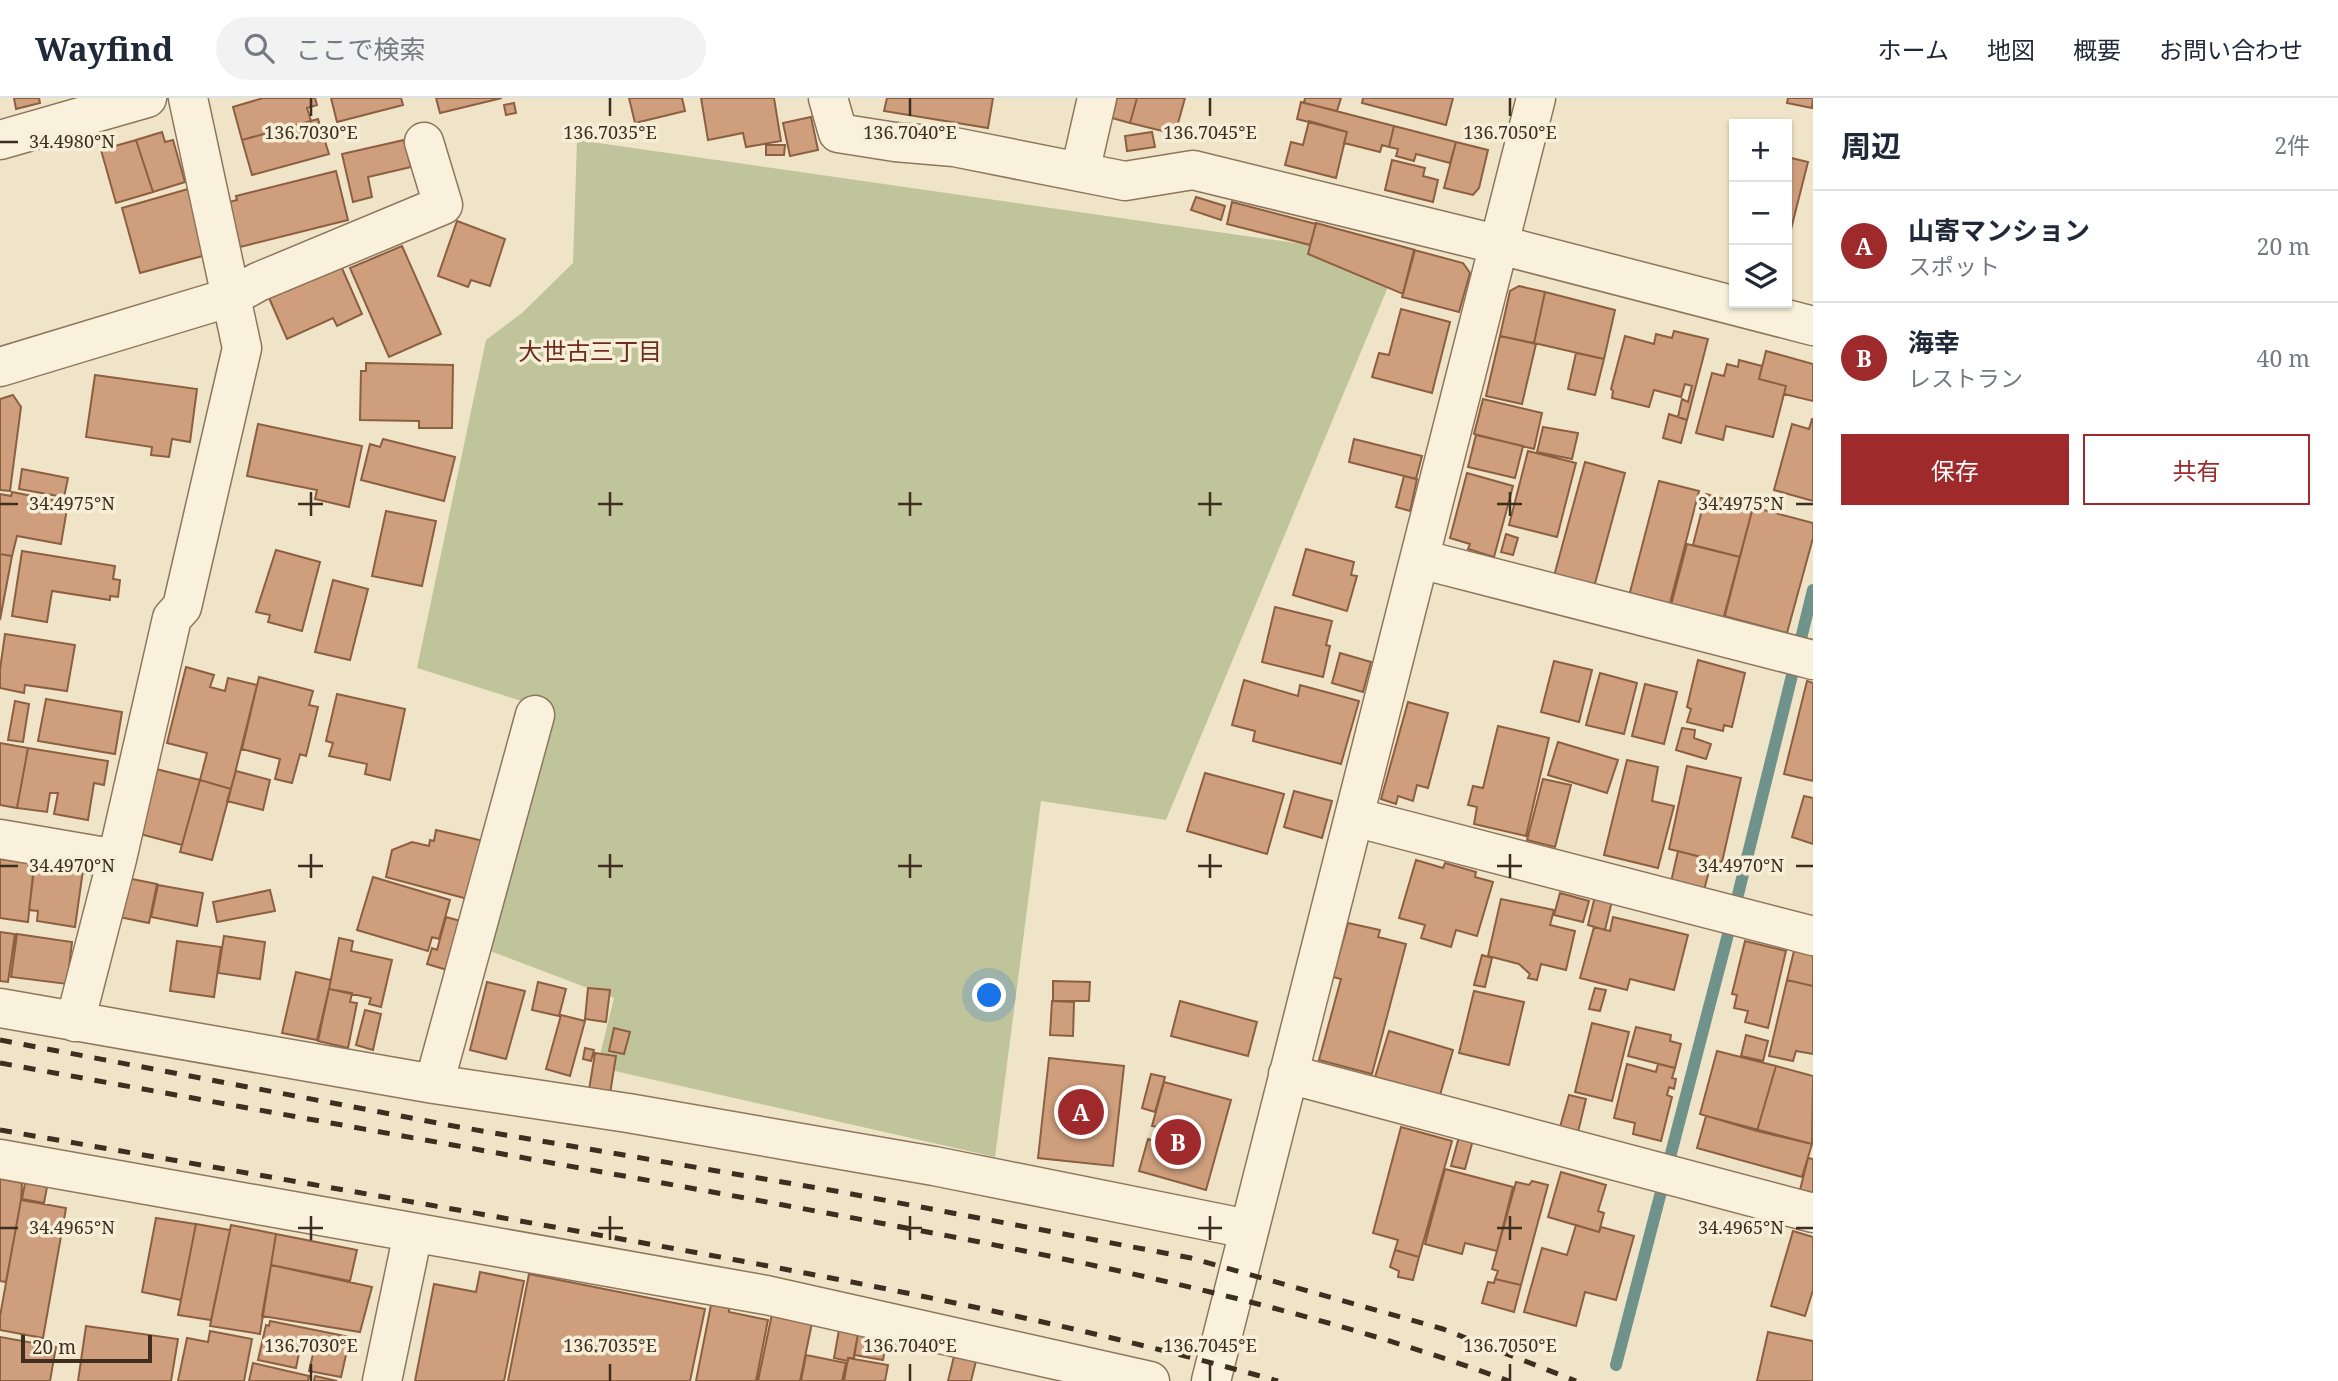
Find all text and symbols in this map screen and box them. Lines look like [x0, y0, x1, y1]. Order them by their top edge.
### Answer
search box [216, 17, 706, 80]
text: Wayfind [35, 26, 174, 71]
icon: search [240, 29, 278, 67]
text: ここで検索 [296, 31, 426, 67]
text: ホーム [1878, 33, 1949, 66]
text: 地図 [1987, 33, 2035, 66]
text: 概要 [2073, 33, 2121, 66]
text: お問い合わせ [2159, 33, 2303, 66]
map controls [1729, 119, 1792, 308]
button: + [1729, 119, 1792, 182]
text: 136.7030°E [264, 120, 358, 144]
text: 136.7035°E [563, 120, 657, 144]
text: 136.7040°E [863, 120, 957, 144]
text: 136.7045°E [1163, 120, 1257, 144]
text: 136.7050°E [1463, 120, 1557, 144]
text: 周辺 [1841, 125, 1901, 166]
text: 34.4980°N [29, 129, 115, 153]
text: 2件 [2274, 129, 2310, 161]
button: − [1729, 182, 1792, 245]
text: 山寄マンション [1908, 212, 2090, 248]
text: A [1855, 230, 1873, 262]
text: 20 m [2257, 230, 2310, 262]
button: layers [1729, 245, 1792, 308]
text: スポット [1908, 250, 2000, 282]
text: 海幸 [1908, 324, 1960, 360]
district label: 大世古三丁目 [518, 334, 662, 367]
text: B [1856, 342, 1872, 374]
text: 40 m [2257, 342, 2310, 374]
text: レストラン [1908, 362, 2023, 394]
button: 保存 [1841, 434, 2069, 505]
button: 共有 [2083, 434, 2310, 505]
text: 34.4975°N [29, 491, 115, 515]
text: 34.4975°N [1698, 491, 1784, 515]
text: 34.4970°N [29, 853, 115, 877]
text: 34.4970°N [1698, 853, 1784, 877]
your location [972, 978, 1006, 1012]
pin: A [1058, 1086, 1104, 1138]
pin: B [1155, 1116, 1201, 1168]
text: 34.4965°N [29, 1215, 115, 1239]
text: 34.4965°N [1698, 1215, 1784, 1239]
scale bar [21, 1332, 152, 1364]
text: 136.7030°E [264, 1333, 358, 1357]
text: 136.7035°E [563, 1333, 657, 1357]
text: 136.7040°E [863, 1333, 957, 1357]
text: 136.7045°E [1163, 1333, 1257, 1357]
text: 136.7050°E [1463, 1333, 1557, 1357]
text: 20 m [32, 1334, 76, 1360]

